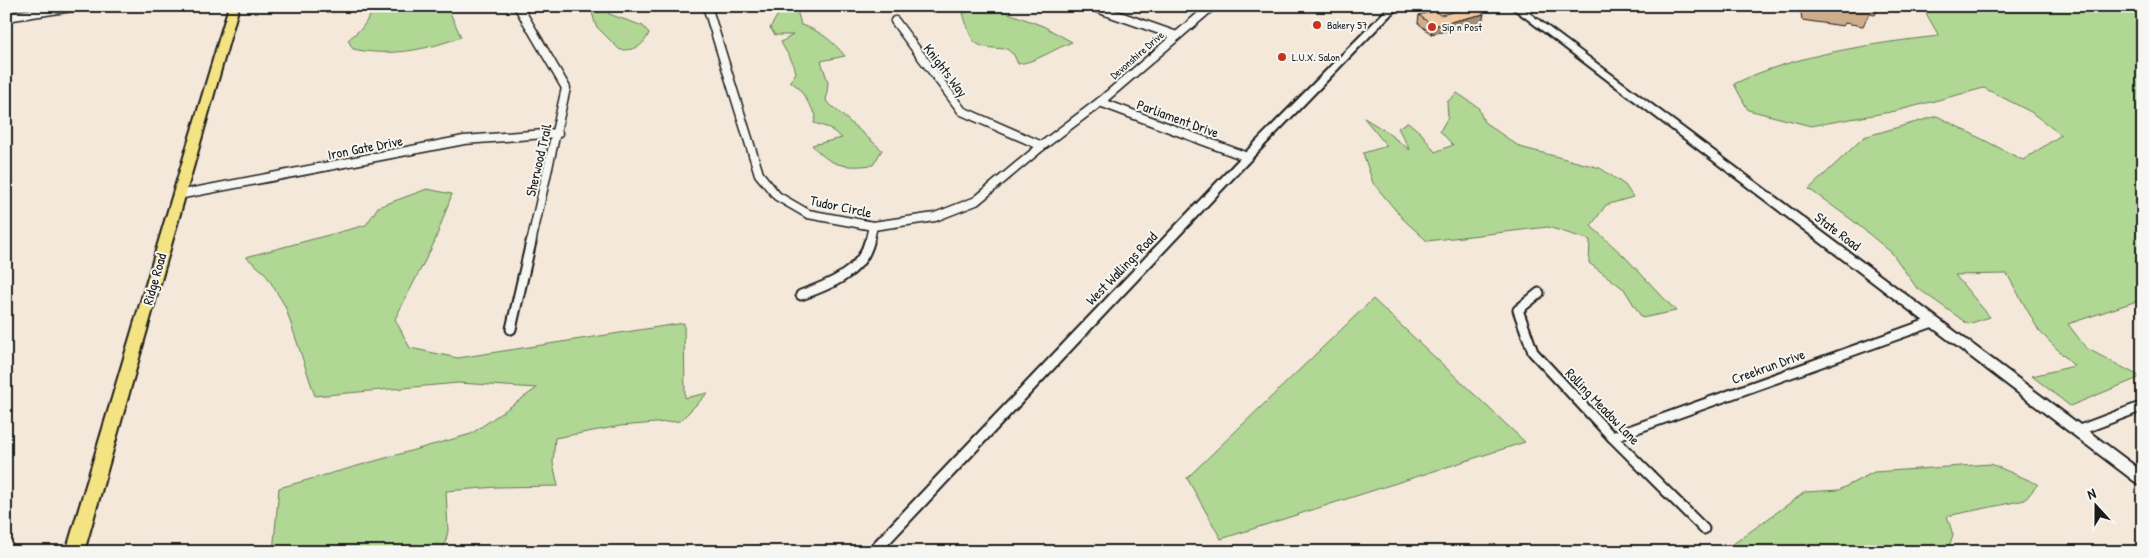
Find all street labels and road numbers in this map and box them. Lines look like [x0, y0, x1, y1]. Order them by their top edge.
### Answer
street label: Devonshire Drive [1107, 27, 1167, 82]
street label: Knights Way [919, 39, 972, 101]
street label: Parliament Drive [1134, 94, 1222, 142]
street label: Sherwood Trail [520, 122, 556, 198]
street label: Iron Gate Drive [326, 130, 405, 164]
street label: Tudor Circle [808, 190, 874, 222]
street label: State Road [1811, 207, 1865, 255]
street label: West Wallings Road [1081, 227, 1162, 309]
street label: Ridge Road [138, 250, 172, 307]
street label: Creekrun Drive [1729, 344, 1808, 388]
street label: Rolling Meadow Lane [1561, 364, 1645, 449]

